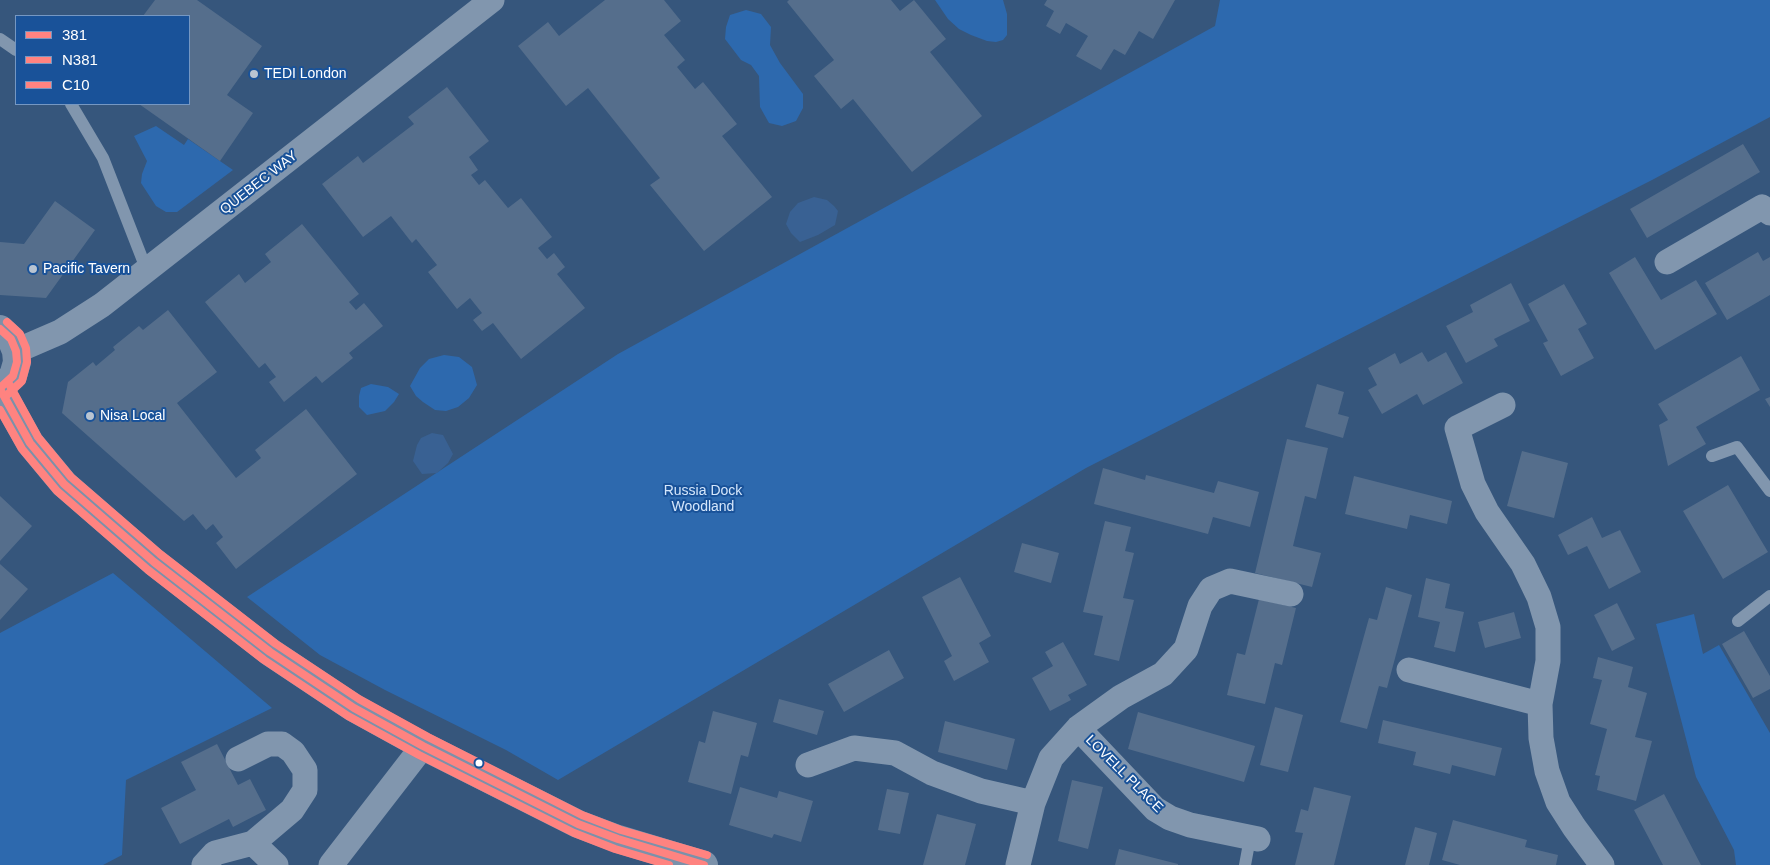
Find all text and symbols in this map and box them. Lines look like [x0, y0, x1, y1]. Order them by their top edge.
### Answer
legend [15, 15, 190, 105]
text: 381 [62, 26, 87, 43]
text: N381 [62, 51, 98, 68]
place label: TEDI London [264, 66, 346, 82]
marker: TEDI London [248, 68, 260, 80]
text: C10 [62, 76, 90, 93]
street label: QUEBEC WAY [217, 148, 301, 218]
place label: Pacific Tavern [43, 261, 130, 277]
marker: Pacific Tavern [27, 263, 39, 275]
place label: Nisa Local [100, 408, 165, 424]
marker: Nisa Local [84, 410, 96, 422]
park label: Russia Dock Woodland [664, 483, 742, 516]
street label: LOVELL PLACE [1082, 732, 1166, 816]
unlabelled marker [474, 758, 484, 768]

